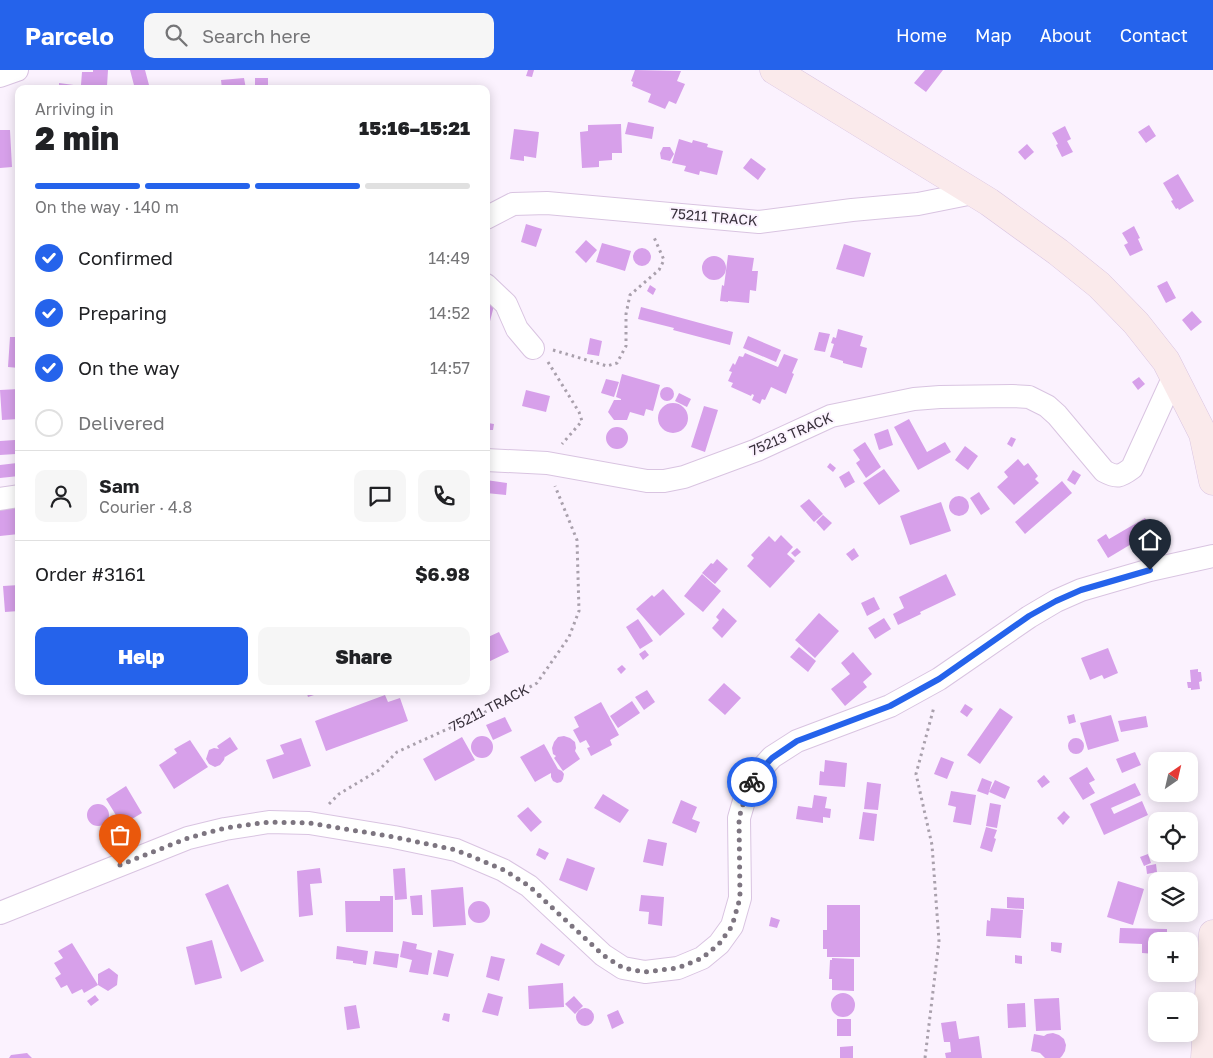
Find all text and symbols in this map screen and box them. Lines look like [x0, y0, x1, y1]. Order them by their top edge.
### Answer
search box [144, 13, 494, 58]
text: Parcelo [25, 21, 114, 50]
icon: search [162, 21, 190, 49]
text: Search here [202, 24, 311, 47]
text: Home [896, 24, 947, 46]
text: Map [975, 24, 1012, 46]
text: About [1040, 24, 1092, 46]
text: Contact [1120, 24, 1188, 46]
text: Arriving in [35, 99, 114, 119]
text: 15:16–15:21 [359, 116, 470, 139]
text: 2 min [35, 119, 119, 157]
text: On the way · 140 m [35, 197, 179, 217]
street label: 75211 TRACK [670, 204, 759, 229]
icon: check [35, 244, 63, 272]
text: Confirmed [78, 246, 173, 269]
text: 14:49 [428, 248, 470, 268]
icon: check [35, 299, 63, 327]
text: Preparing [78, 301, 167, 324]
text: 14:52 [429, 303, 470, 323]
icon: check [35, 354, 63, 382]
text: On the way [78, 356, 180, 379]
text: 14:57 [430, 358, 470, 378]
street label: 75213 TRACK [747, 408, 835, 459]
text: Delivered [78, 411, 165, 434]
button: person [35, 470, 87, 522]
button: chat [354, 470, 406, 522]
button: phone [418, 470, 470, 522]
text: Sam [99, 474, 139, 497]
text: Courier · 4.8 [99, 497, 192, 517]
pin [1129, 519, 1171, 570]
icon: home [1136, 526, 1164, 554]
text: Order #3161 [35, 562, 145, 585]
text: $6.98 [415, 562, 470, 585]
button: Help [35, 627, 248, 685]
button: Share [258, 627, 470, 685]
street label: 75211 TRACK [446, 680, 532, 735]
north arrow [1148, 752, 1198, 802]
map controls [1148, 752, 1198, 1042]
courier [727, 757, 777, 807]
icon: bike [738, 768, 766, 796]
button: locate [1148, 812, 1198, 862]
pin [99, 814, 141, 865]
icon: bag [106, 821, 134, 849]
button: layers [1148, 872, 1198, 922]
button: + [1148, 932, 1198, 982]
button: − [1148, 992, 1198, 1042]

